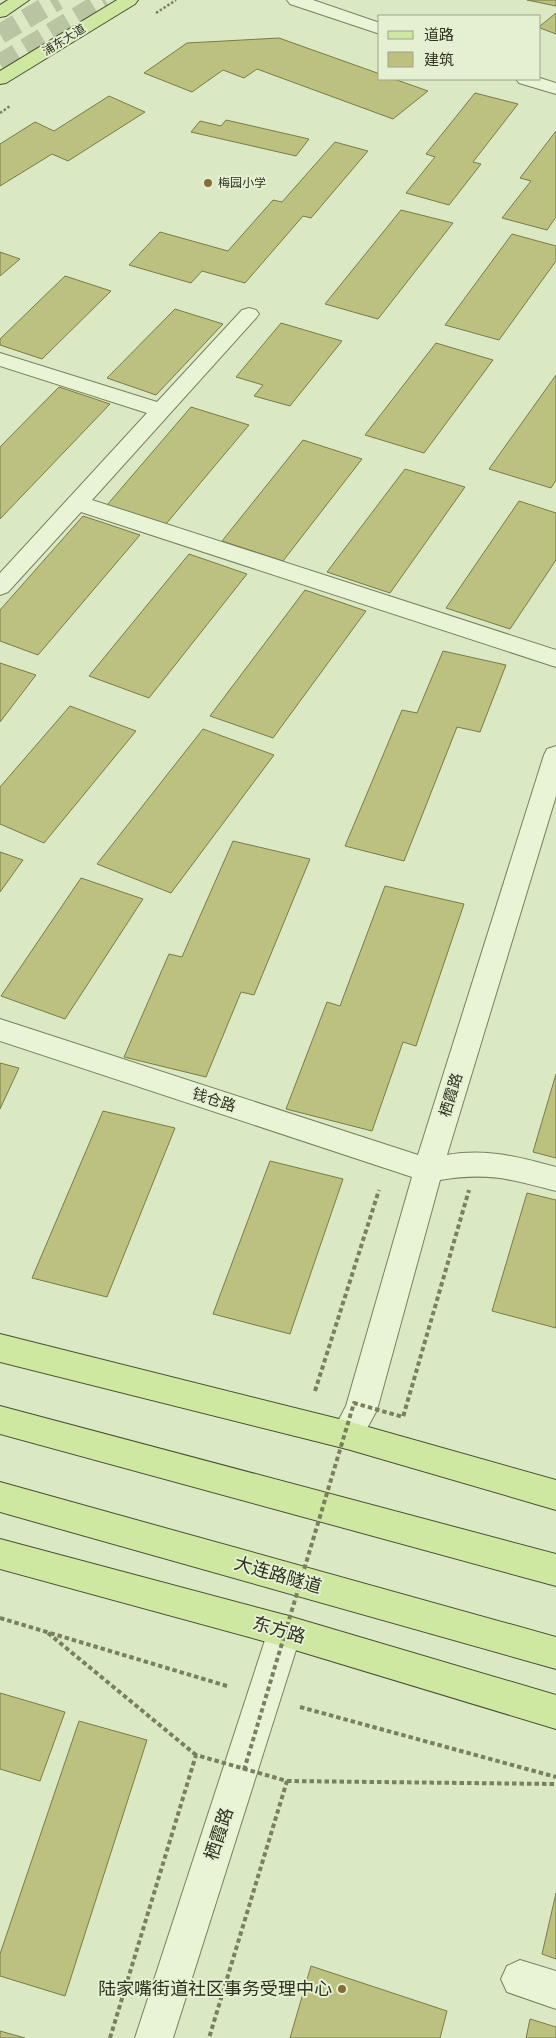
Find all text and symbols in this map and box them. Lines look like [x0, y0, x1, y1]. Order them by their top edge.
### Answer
legend [378, 15, 541, 80]
street label: 浦东大道 [40, 21, 88, 59]
text: 道路 [424, 27, 454, 43]
text: 建筑 [424, 52, 454, 68]
place label: 梅园小学 [218, 176, 266, 190]
marker: 梅园小学 [202, 177, 214, 189]
street label: 栖霞路 [437, 1071, 465, 1119]
street label: 钱仓路 [190, 1085, 238, 1115]
street label: 大连路隧道 [232, 1553, 324, 1597]
street label: 东方路 [250, 1613, 308, 1647]
street label: 栖霞路 [201, 1805, 237, 1863]
place label: 陆家嘴街道社区事务受理中心 [98, 1979, 332, 1999]
marker: 陆家嘴街道社区事务受理中心 [336, 1983, 348, 1995]

